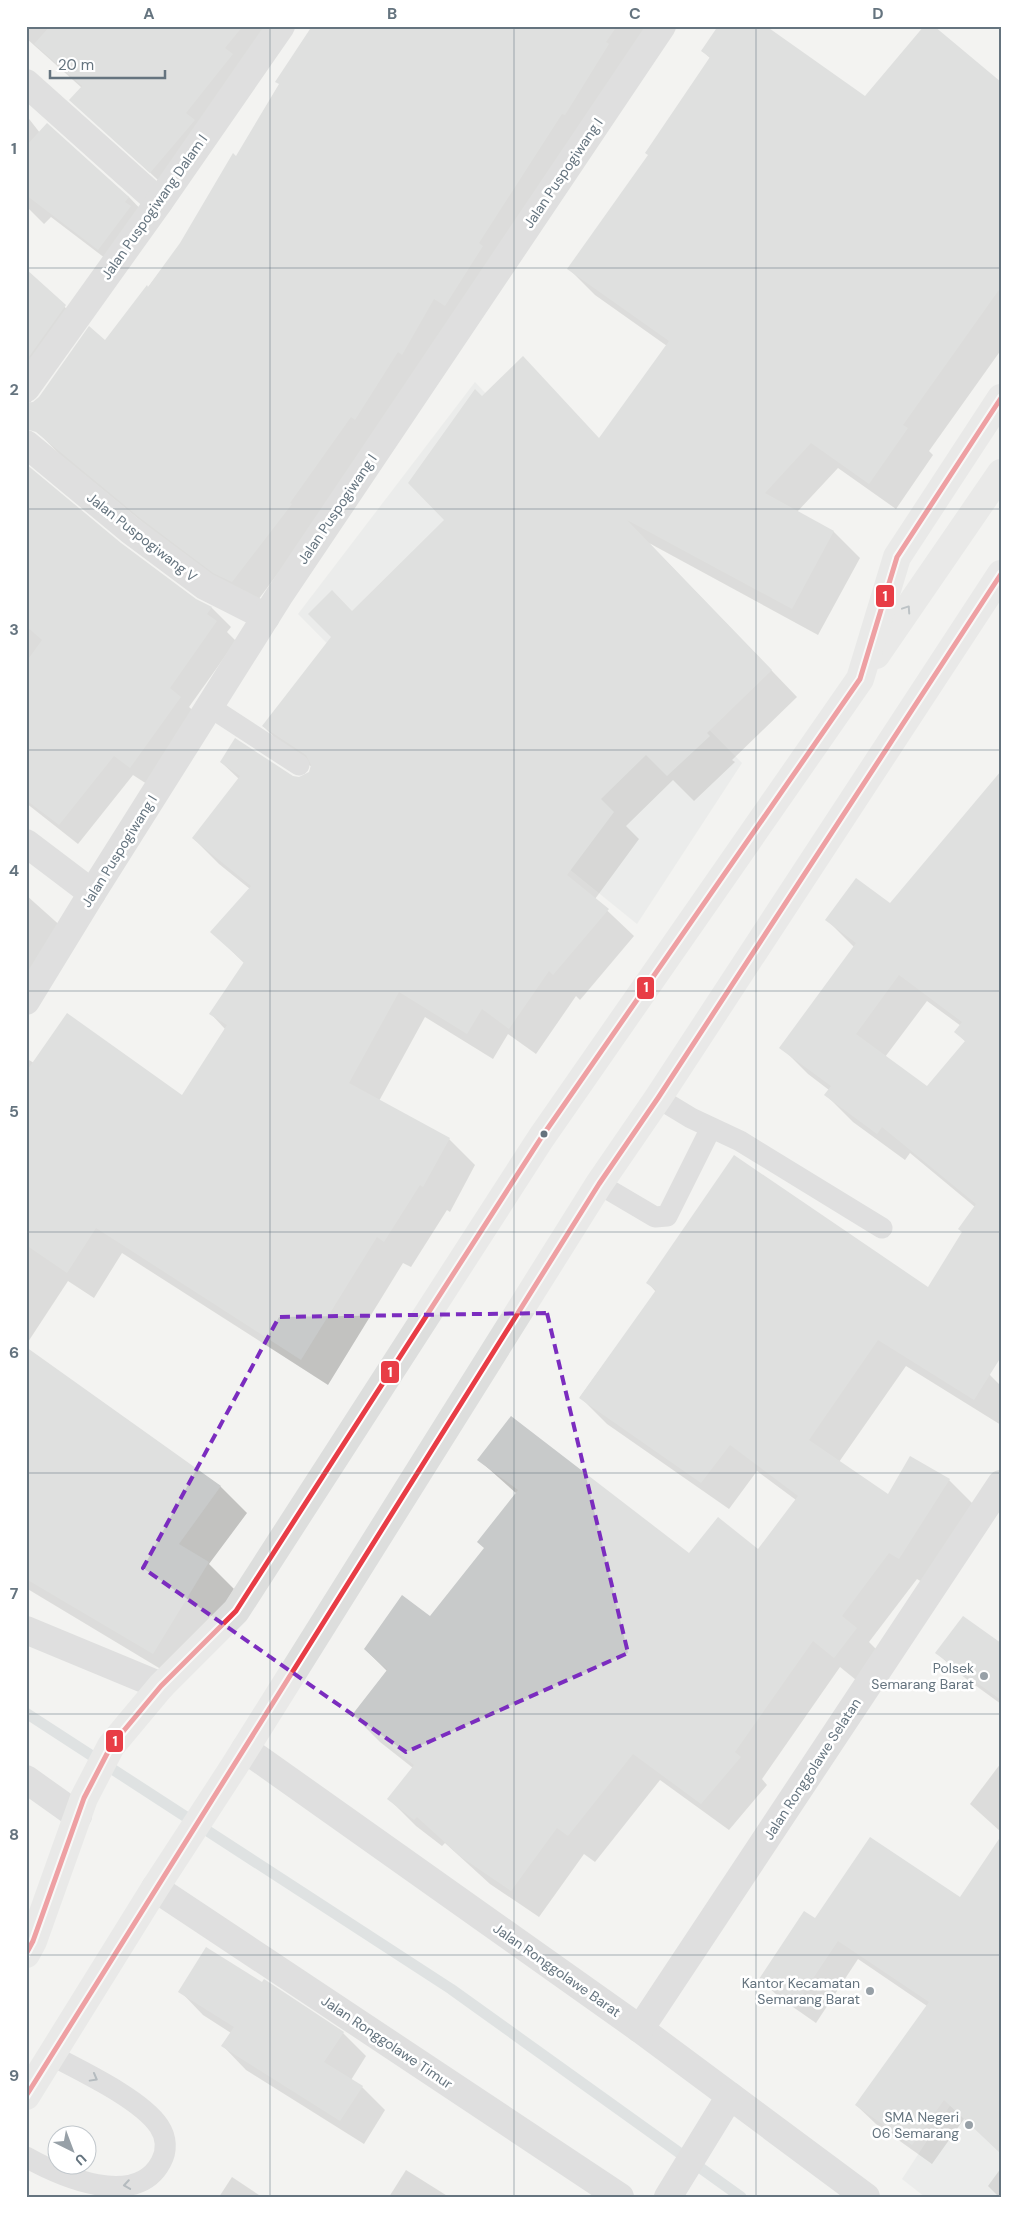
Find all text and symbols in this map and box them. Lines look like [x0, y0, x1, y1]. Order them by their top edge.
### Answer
text: A [143, 3, 155, 24]
text: B [387, 3, 397, 24]
text: C [629, 3, 641, 24]
text: D [872, 3, 884, 24]
scale bar [50, 48, 165, 80]
text: 20 m [58, 55, 94, 75]
street label: Jalan Puspogiwang I [519, 114, 607, 232]
street label: Jalan Puspogiwang Dalam I [97, 131, 211, 283]
text: 1 [11, 138, 17, 159]
text: 2 [9, 379, 19, 400]
street label: Jalan Puspogiwang I [293, 450, 381, 568]
street label: Jalan Puspogiwang V [83, 488, 201, 586]
line badge: 1 [875, 584, 895, 608]
text: 1 [882, 587, 888, 605]
one-way arrow [901, 606, 910, 615]
text: 3 [9, 619, 19, 640]
street label: Jalan Puspogiwang I [77, 791, 161, 911]
text: 4 [9, 860, 19, 881]
line badge: 1 [636, 976, 655, 1000]
text: 1 [643, 978, 649, 996]
text: 5 [9, 1101, 19, 1122]
unlabelled marker [539, 1129, 549, 1139]
text: 6 [9, 1342, 19, 1363]
line badge: 1 [380, 1360, 400, 1384]
text: 1 [387, 1363, 393, 1381]
text: 7 [10, 1583, 19, 1604]
place label: Polsek Semarang Barat [871, 1659, 974, 1693]
marker: Polsek Semarang Barat [978, 1670, 990, 1682]
street label: Jalan Ronggolawe Selatan [759, 1695, 865, 1843]
line badge: 1 [105, 1729, 124, 1753]
text: 1 [112, 1732, 118, 1750]
text: 8 [9, 1824, 19, 1845]
street label: Jalan Ronggolawe Barat [490, 1919, 624, 2021]
place label: Kantor Kecamatan Semarang Barat [742, 1974, 860, 2008]
marker: Kantor Kecamatan Semarang Barat [864, 1985, 876, 1997]
street label: Jalan Ronggolawe Timur [318, 1991, 456, 2093]
text: 9 [9, 2065, 19, 2086]
one-way arrow [89, 2072, 98, 2082]
place label: SMA Negeri 06 Semarang [872, 2108, 959, 2142]
marker: SMA Negeri 06 Semarang [963, 2119, 975, 2131]
north arrow [48, 2126, 98, 2176]
text: U [71, 2150, 90, 2170]
one-way arrow [123, 2179, 131, 2189]

